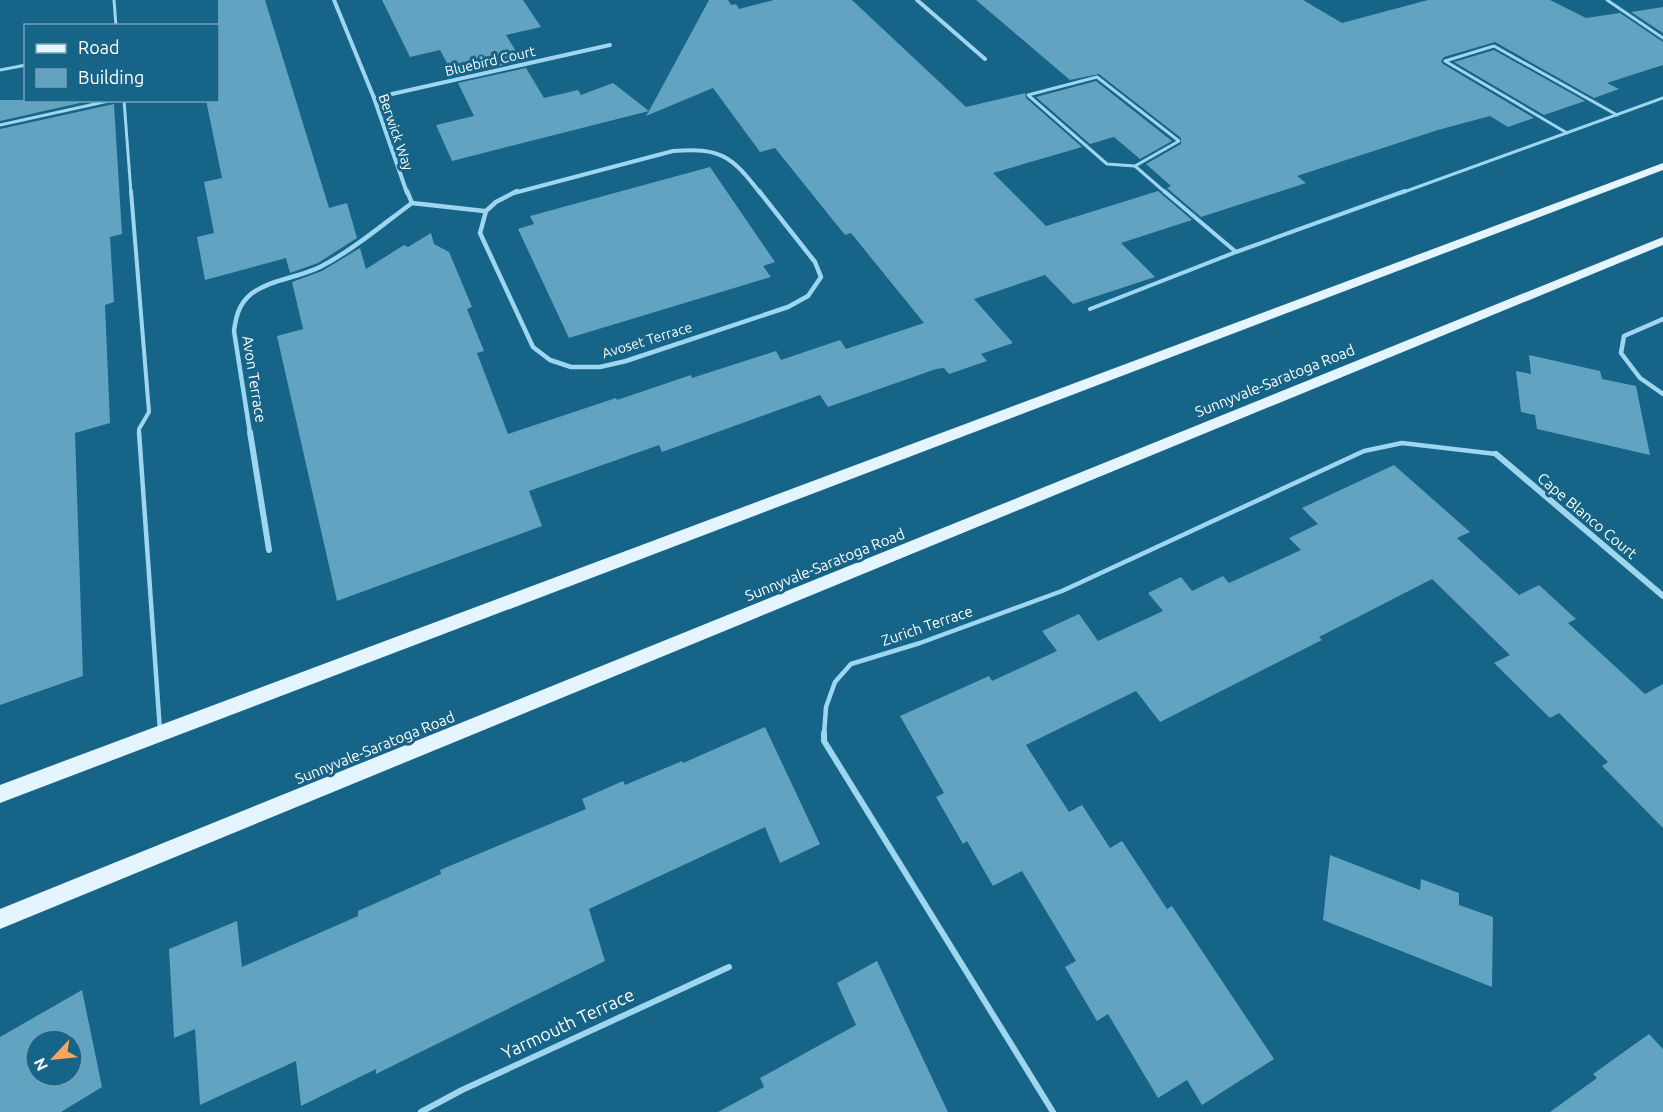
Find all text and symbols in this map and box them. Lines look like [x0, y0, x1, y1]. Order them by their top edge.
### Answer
legend [24, 24, 219, 102]
text: Road [78, 37, 120, 57]
street label: Bluebird Court [443, 43, 537, 79]
text: Building [78, 67, 144, 87]
street label: Berwick Way [375, 92, 417, 173]
street label: Avoset Terrace [600, 319, 694, 361]
street label: Avon Terrace [239, 334, 270, 424]
street label: Sunnyvale-Saratoga Road [1193, 341, 1357, 420]
street label: Cape Blanco Court [1534, 469, 1641, 562]
street label: Sunnyvale-Saratoga Road [743, 525, 907, 604]
street label: Zurich Terrace [879, 602, 975, 649]
street label: Sunnyvale-Saratoga Road [293, 708, 457, 787]
street label: Yarmouth Terrace [498, 984, 637, 1063]
north arrow [24, 1028, 84, 1088]
text: N [30, 1055, 51, 1074]

